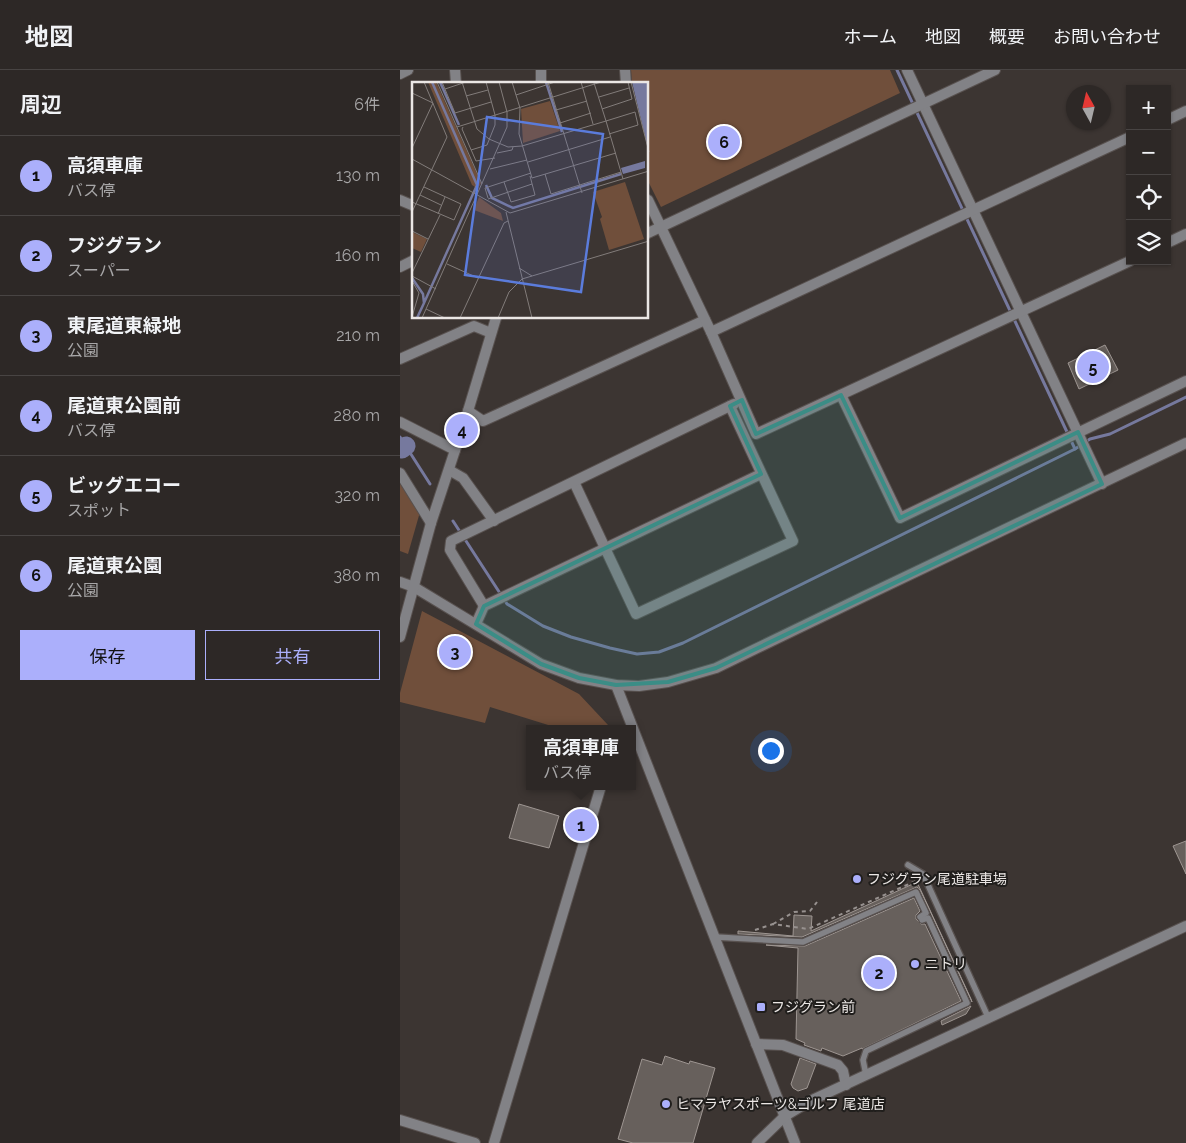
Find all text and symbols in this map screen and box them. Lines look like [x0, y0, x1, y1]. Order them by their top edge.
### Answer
text: 地図 [25, 22, 73, 51]
text: ホーム [844, 26, 897, 47]
text: 地図 [925, 26, 961, 47]
text: 概要 [989, 26, 1025, 47]
text: お問い合わせ [1053, 26, 1161, 47]
inset map [412, 82, 649, 319]
north arrow [1066, 85, 1111, 130]
map controls [1126, 85, 1171, 265]
button: + [1126, 85, 1171, 130]
text: 周辺 [20, 92, 62, 117]
text: 6件 [354, 95, 380, 114]
pin: 6 [708, 123, 740, 161]
button: − [1126, 130, 1171, 175]
text: 高須車庫 [67, 154, 143, 176]
text: 1 [32, 166, 40, 185]
text: 130 m [336, 166, 380, 185]
button: locate [1126, 175, 1171, 220]
text: バス停 [67, 181, 115, 200]
button: layers [1126, 220, 1171, 265]
text: フジグラン [67, 234, 162, 256]
text: 2 [31, 246, 41, 265]
text: 160 m [335, 246, 380, 265]
text: スーパー [67, 261, 131, 280]
text: 東尾道東緑地 [67, 314, 181, 336]
text: 3 [32, 326, 40, 345]
text: 210 m [336, 326, 380, 345]
text: 公園 [67, 341, 99, 360]
pin: 5 [1077, 348, 1109, 386]
text: 尾道東公園前 [67, 394, 181, 416]
text: 4 [31, 406, 41, 425]
text: 280 m [334, 406, 380, 425]
pin: 4 [446, 411, 478, 449]
text: バス停 [67, 421, 115, 440]
text: ビッグエコー [67, 474, 181, 496]
text: 5 [32, 486, 40, 505]
text: 320 m [335, 486, 380, 505]
text: スポット [67, 501, 131, 520]
text: 尾道東公園 [67, 554, 162, 576]
text: 6 [31, 566, 41, 585]
text: 380 m [333, 566, 380, 585]
text: 公園 [67, 581, 99, 600]
button: 保存 [20, 630, 195, 680]
button: 共有 [205, 630, 380, 680]
pin: 3 [439, 633, 471, 671]
popup [526, 725, 636, 790]
text: 高須車庫 [543, 736, 619, 758]
your location [758, 738, 784, 764]
text: バス停 [543, 763, 591, 782]
pin: 1 [565, 806, 597, 844]
place label: フジグラン尾道駐車場 [867, 871, 1007, 887]
marker: フジグラン尾道駐車場 [851, 873, 863, 885]
pin: 2 [863, 954, 895, 992]
place label: ニトリ [925, 956, 967, 972]
marker: ニトリ [909, 958, 921, 970]
place label: フジグラン前 [771, 999, 855, 1015]
marker: フジグラン前 [755, 1001, 767, 1013]
place label: ヒマラヤスポーツ&ゴルフ 尾道店 [676, 1096, 885, 1112]
marker: ヒマラヤスポーツ&ゴルフ 尾道店 [660, 1098, 672, 1110]

